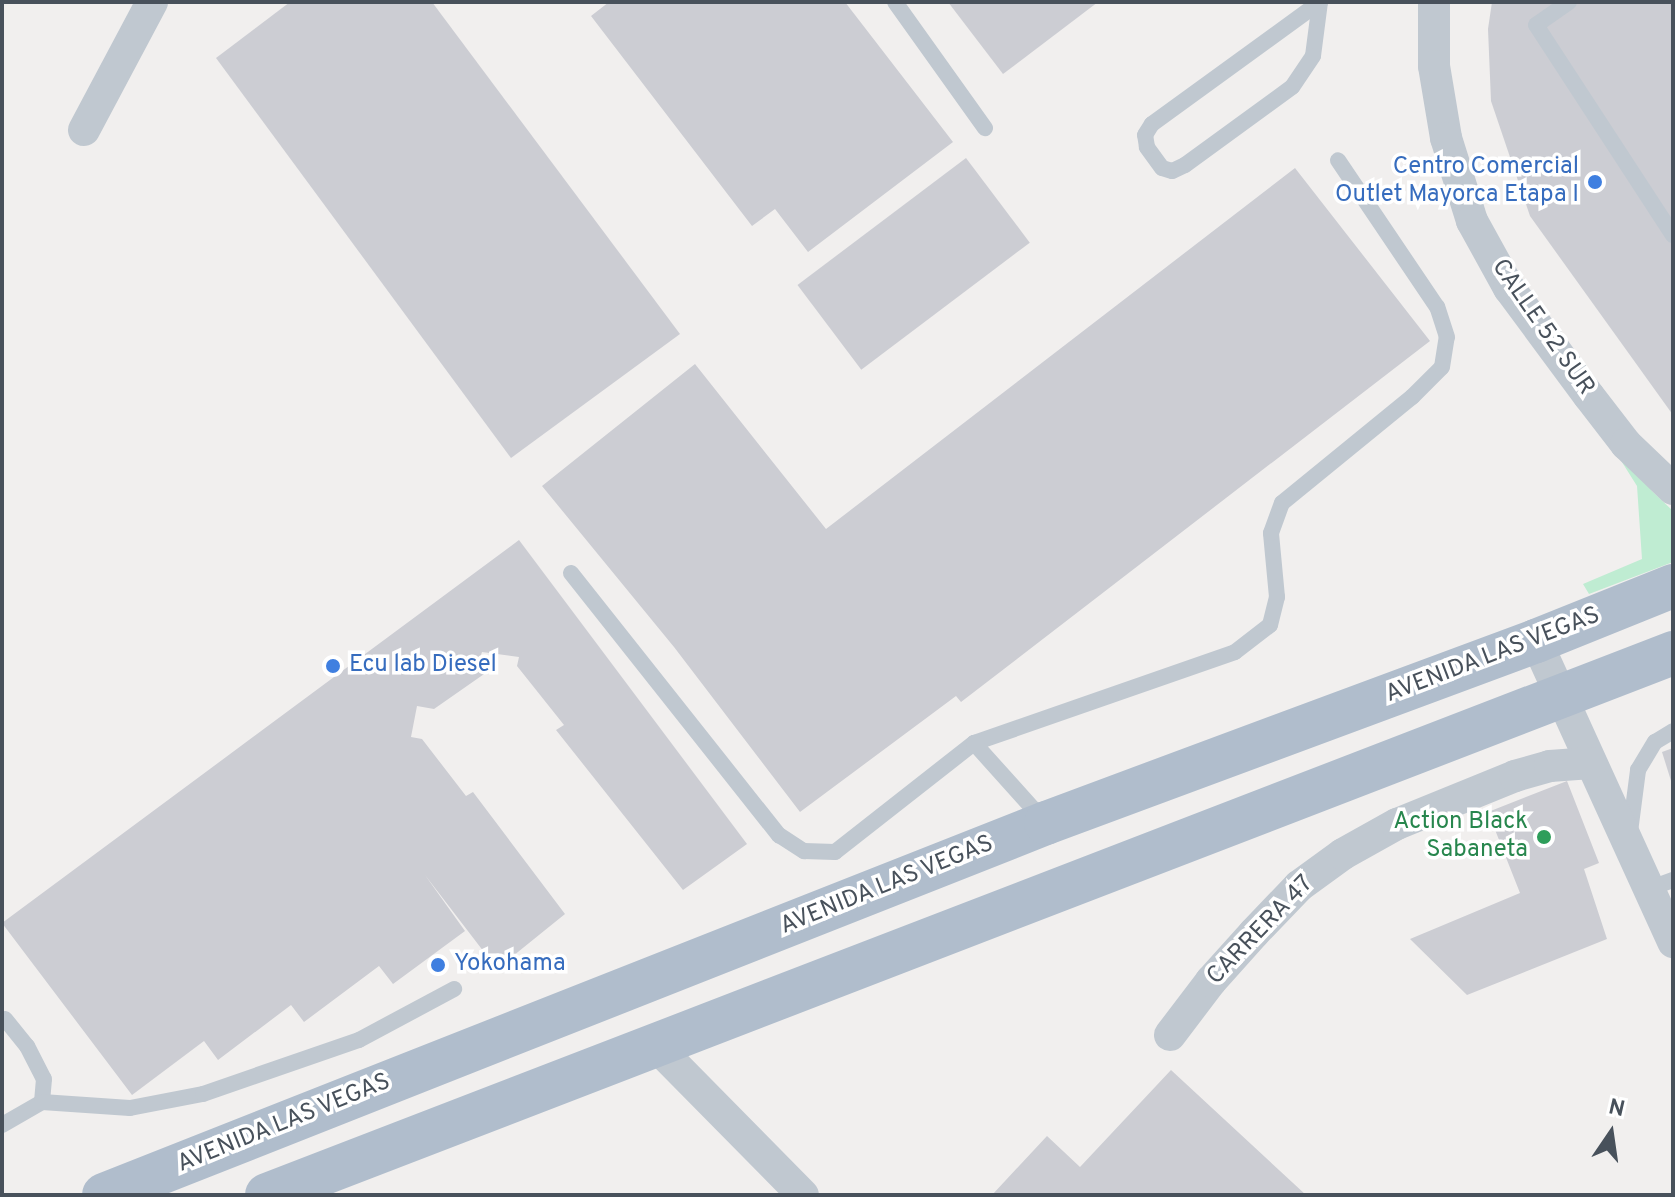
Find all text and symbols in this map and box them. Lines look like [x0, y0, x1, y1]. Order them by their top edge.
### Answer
place label: Centro Comercial Outlet Mayorca Etapa I [1335, 154, 1579, 210]
marker: Centro Comercial Outlet Mayorca Etapa I [1586, 173, 1604, 191]
street label: CALLE 52 SUR [1484, 254, 1600, 402]
street label: AVENIDA LAS VEGAS [1381, 602, 1605, 710]
place label: Ecu lab Diesel [349, 652, 497, 680]
marker: Ecu lab Diesel [324, 657, 342, 675]
place label: Action Black Sabaneta [1393, 809, 1528, 865]
marker: Action Black Sabaneta [1535, 828, 1553, 846]
street label: AVENIDA LAS VEGAS [775, 830, 999, 942]
street label: CARRERA 47 [1201, 870, 1321, 992]
place label: Yokohama [454, 951, 566, 979]
marker: Yokohama [429, 956, 447, 974]
street label: AVENIDA LAS VEGAS [172, 1068, 396, 1180]
north arrow [1571, 1093, 1651, 1173]
text: N [1606, 1094, 1627, 1124]

